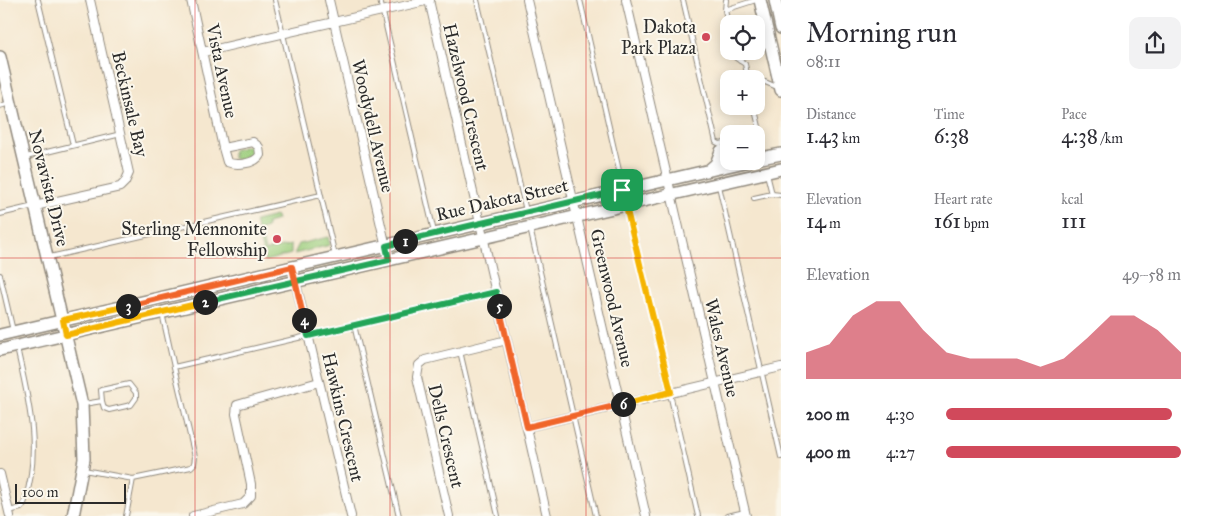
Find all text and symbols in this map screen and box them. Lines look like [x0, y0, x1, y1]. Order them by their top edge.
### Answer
map controls [720, 15, 765, 170]
button: locate [720, 15, 765, 60]
text: Morning run [806, 15, 957, 50]
place label: Dakota Park Plaza [621, 16, 696, 59]
button: share [1129, 17, 1181, 69]
street label: Vista Avenue [201, 21, 243, 120]
street label: Hazelwood Crescent [438, 21, 494, 174]
marker: Dakota Park Plaza [700, 31, 712, 43]
street label: Beckinsale Bay [107, 49, 153, 160]
text: 08:11 [806, 52, 841, 71]
street label: Woodydell Avenue [347, 57, 399, 195]
button: + [720, 70, 765, 115]
text: Distance [806, 106, 856, 123]
text: Time [934, 106, 965, 123]
text: Pace [1061, 106, 1087, 123]
text: 1.43 [806, 123, 839, 149]
text: 6:38 [934, 123, 969, 149]
text: 4:38 [1061, 123, 1098, 149]
button: − [720, 125, 765, 170]
street label: Novavista Drive [24, 127, 74, 249]
text: km [839, 130, 860, 147]
text: /km [1098, 130, 1123, 147]
pin [601, 169, 643, 211]
street label: Rue Dakota Street [434, 174, 571, 226]
icon: arrive [608, 176, 636, 204]
text: Elevation [806, 191, 862, 208]
text: Heart rate [934, 191, 993, 208]
text: kcal [1061, 191, 1083, 208]
text: 14 [806, 208, 826, 234]
text: 161 [934, 208, 961, 234]
text: 111 [1061, 208, 1086, 234]
text: m [826, 215, 841, 232]
text: bpm [961, 215, 989, 232]
place label: Sterling Mennonite Fellowship [121, 218, 267, 261]
street label: Greenwood Avenue [585, 227, 639, 369]
pin: 1 [392, 228, 418, 254]
marker: Sterling Mennonite Fellowship [271, 233, 283, 245]
text: 1 [403, 233, 408, 250]
text: Elevation [806, 265, 870, 284]
text: 49–58 m [1122, 265, 1181, 284]
pin: 2 [192, 290, 218, 314]
pin: 3 [116, 294, 140, 318]
text: 2 [202, 294, 209, 311]
pin: 5 [486, 294, 512, 318]
street label: Wales Avenue [700, 297, 744, 399]
text: 3 [126, 298, 131, 315]
text: 5 [496, 298, 503, 315]
pin: 4 [292, 308, 316, 332]
text: 4 [301, 312, 308, 329]
street label: Hawkins Crescent [317, 350, 369, 485]
street label: Dells Crescent [423, 382, 469, 491]
pin: 6 [610, 392, 636, 416]
text: 6 [620, 396, 627, 413]
text: 200 m [806, 405, 849, 424]
text: 4:30 [886, 405, 915, 424]
text: 400 m [806, 443, 850, 462]
text: 4:27 [886, 443, 915, 462]
scale bar [15, 481, 126, 504]
text: 100 m [22, 484, 59, 501]

